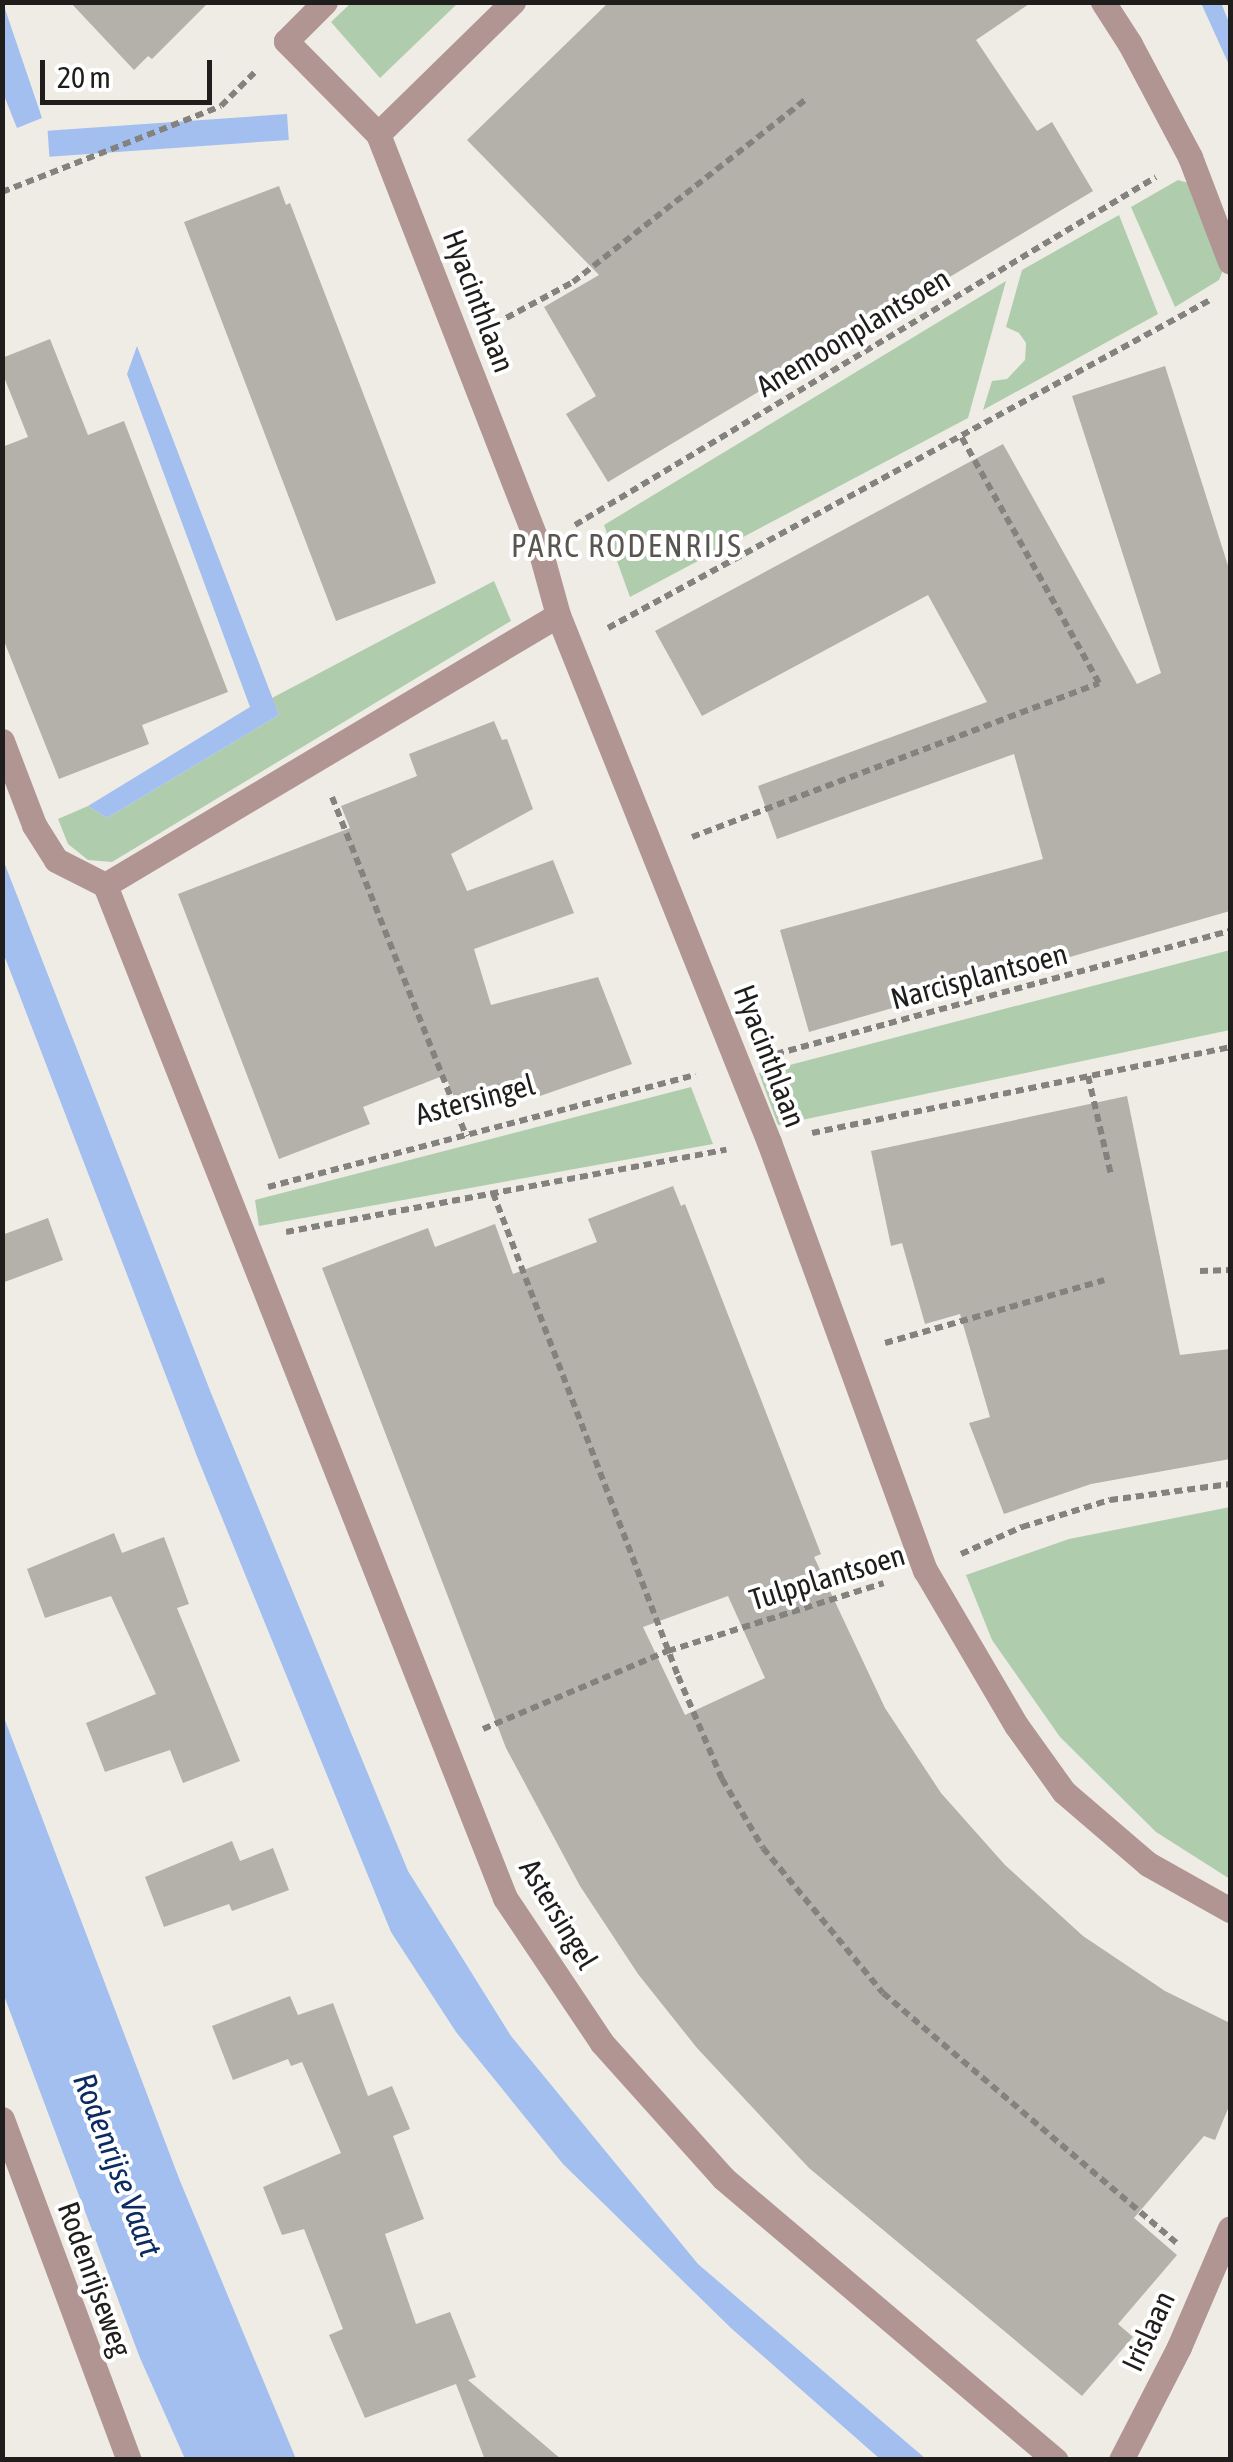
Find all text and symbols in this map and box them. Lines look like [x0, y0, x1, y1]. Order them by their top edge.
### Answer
scale bar [45, 40, 218, 102]
text: 20 m [57, 60, 111, 94]
street label: Hyacinthlaan [435, 225, 523, 377]
street label: Anemoonplantsoen [750, 260, 956, 404]
district label: PARC RODENRIJS [511, 527, 743, 565]
street label: Narcisplantsoen [887, 935, 1071, 1017]
street label: Hyacinthlaan [726, 980, 814, 1132]
street label: Astersingel [411, 1066, 539, 1132]
street label: Tulpplantsoen [745, 1536, 909, 1618]
street label: Astersingel [512, 1852, 606, 1976]
water label: Rodenrijse Vaart [64, 2068, 170, 2262]
street label: Rodenrijseweg [50, 2197, 140, 2361]
street label: Irislaan [1114, 2285, 1182, 2377]

